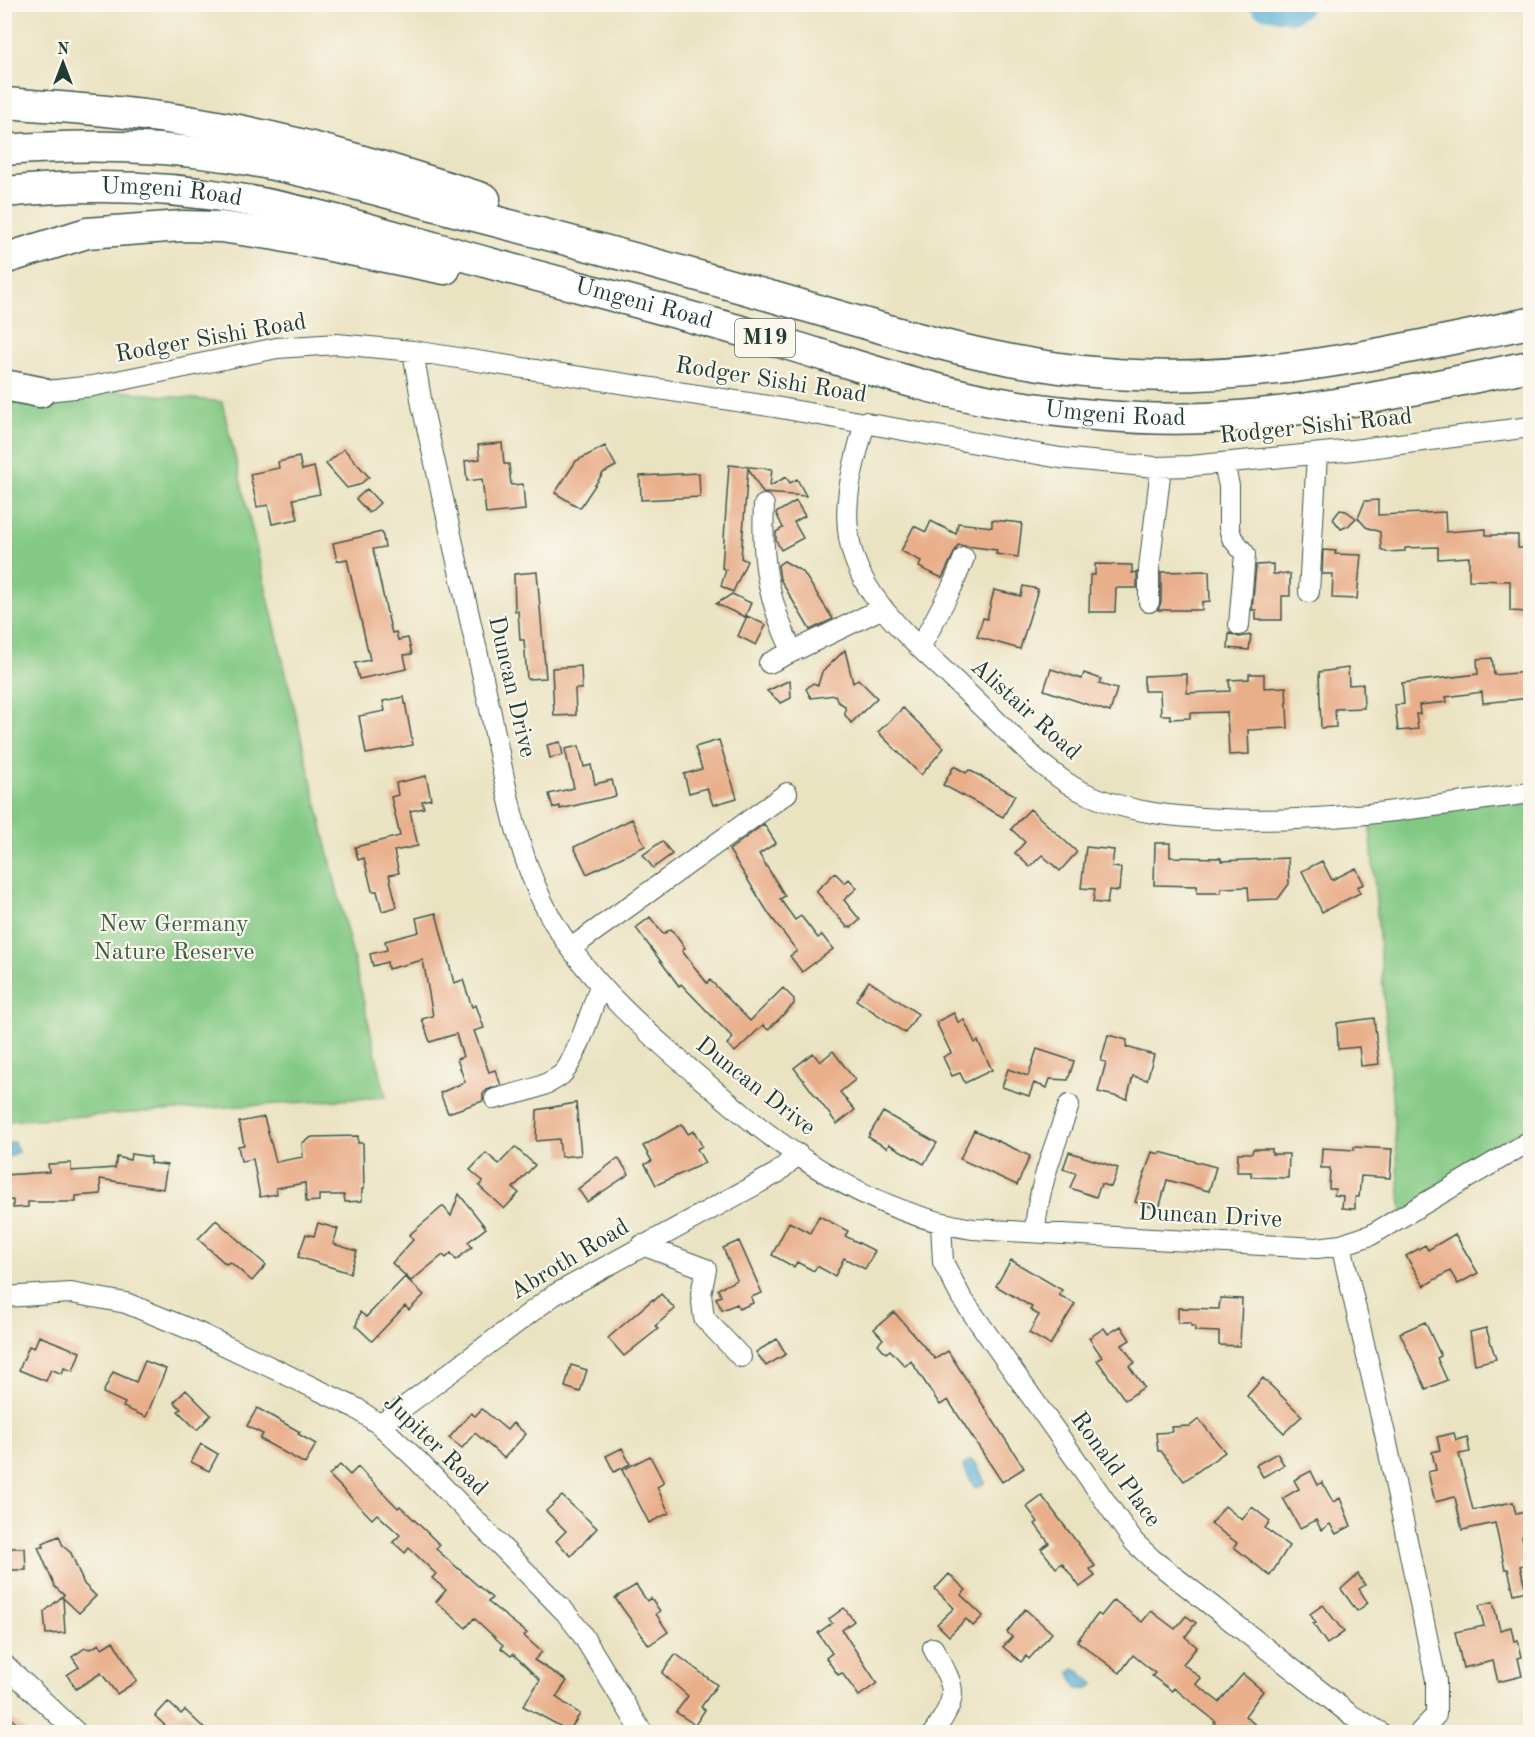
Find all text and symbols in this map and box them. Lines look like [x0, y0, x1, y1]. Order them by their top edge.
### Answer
north arrow [33, 33, 93, 93]
text: N [57, 42, 70, 58]
street label: Umgeni Road [101, 175, 244, 211]
street label: Umgeni Road [572, 274, 715, 334]
street label: Rodger Sishi Road [114, 310, 308, 368]
road number: M19 [735, 319, 795, 357]
street label: Rodger Sishi Road [673, 354, 869, 408]
street label: Umgeni Road [1043, 398, 1186, 431]
street label: Rodger Sishi Road [1218, 405, 1414, 449]
street label: Duncan Drive [483, 614, 539, 760]
street label: Alistair Road [966, 655, 1084, 765]
park label: New Germany Nature Reserve [93, 913, 255, 965]
street label: Duncan Drive [691, 1033, 819, 1141]
street label: Duncan Drive [1137, 1201, 1283, 1233]
street label: Abroth Road [506, 1215, 634, 1305]
street label: Jupiter Road [378, 1391, 492, 1501]
street label: Ronald Place [1065, 1408, 1165, 1532]

